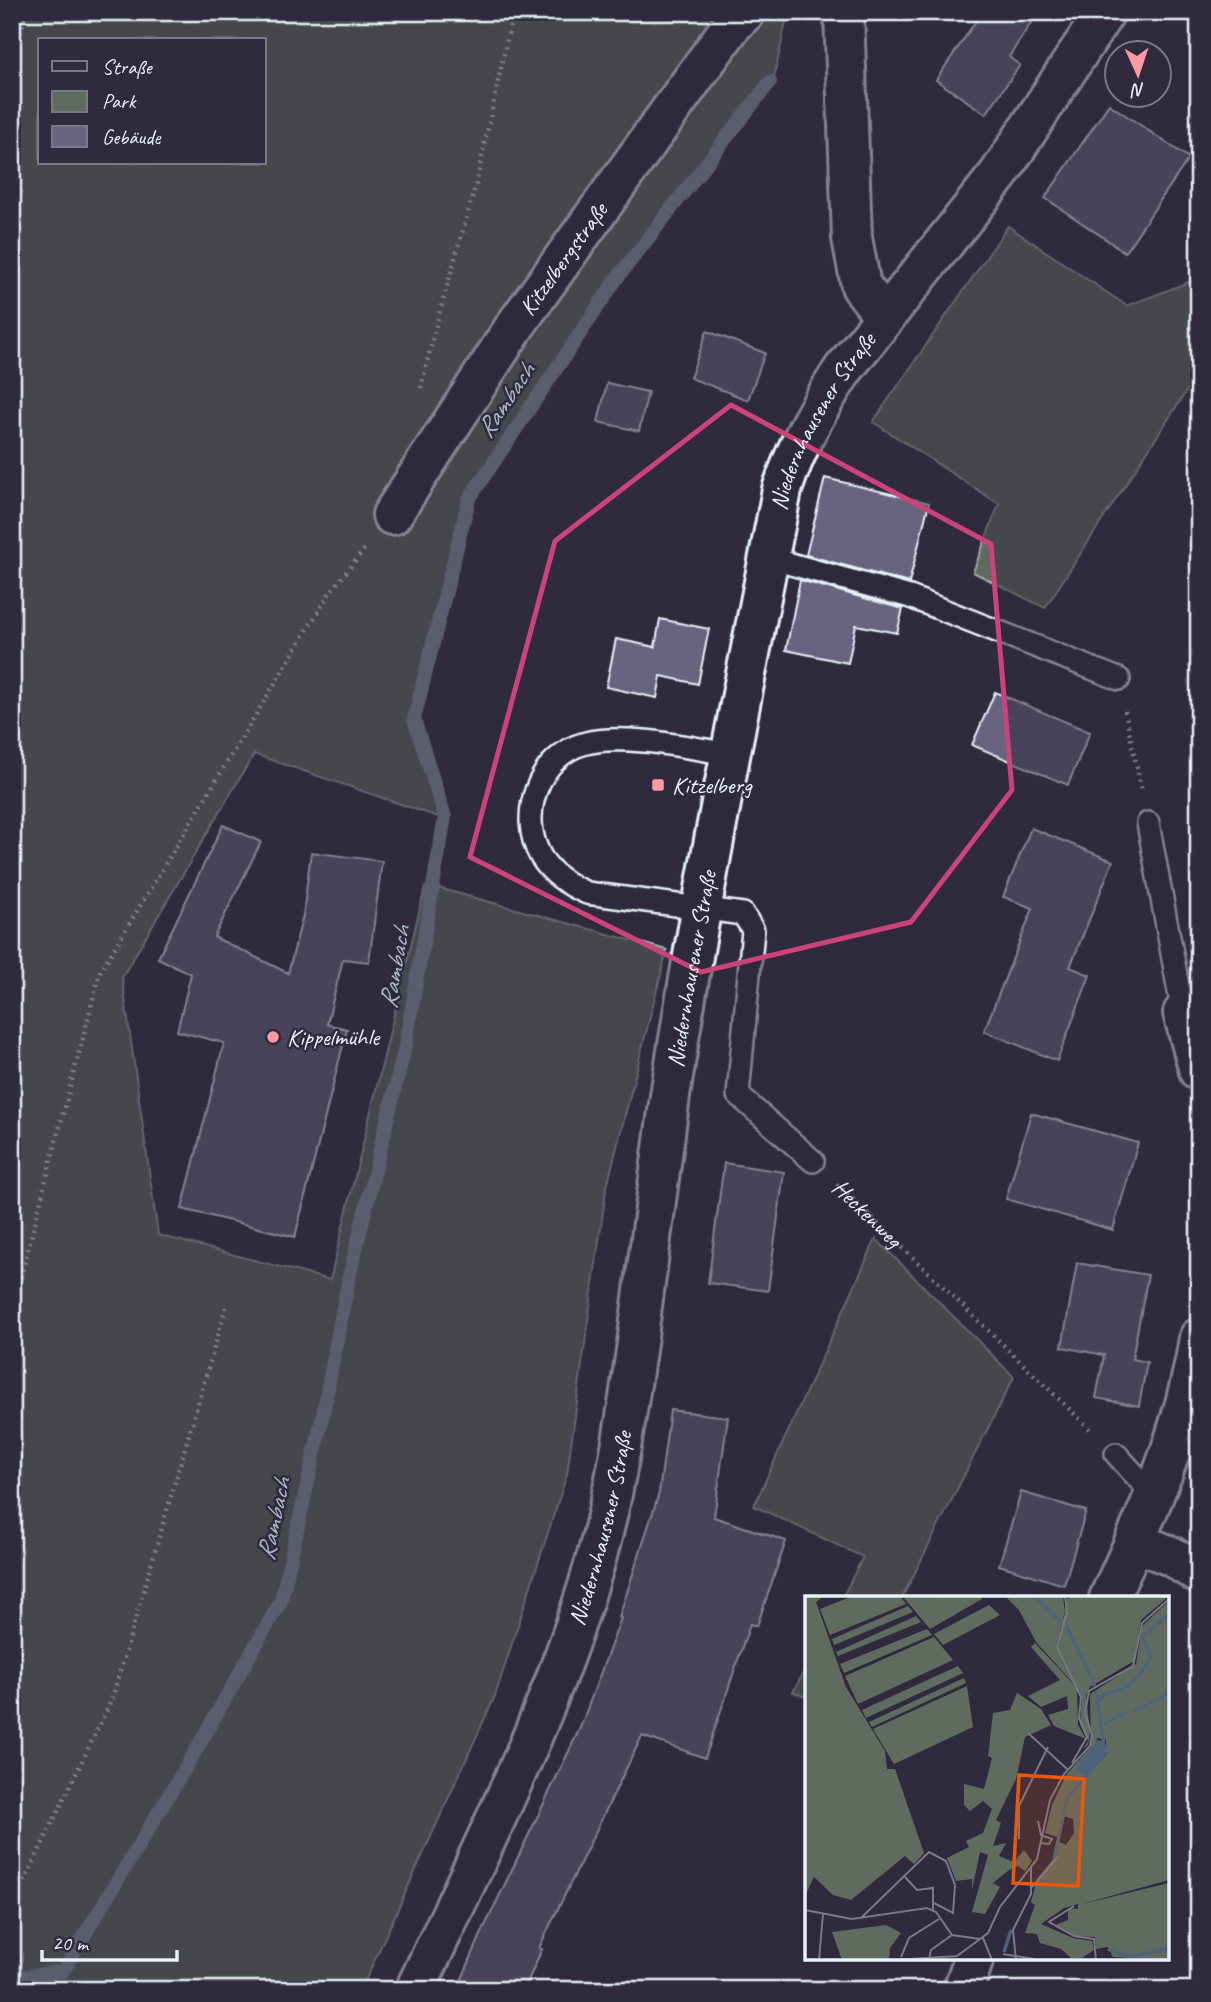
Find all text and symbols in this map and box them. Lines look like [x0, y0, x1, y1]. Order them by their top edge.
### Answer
legend [38, 38, 266, 164]
north arrow [1102, 38, 1172, 108]
text: Straße [102, 54, 154, 80]
text: N [1129, 78, 1145, 102]
text: Park [102, 88, 137, 114]
text: Gebäude [102, 124, 161, 150]
street label: Kitzelbergstraße [512, 195, 615, 321]
street label: Niedernhausener Straße [763, 325, 883, 512]
water label: Rambach [468, 355, 543, 444]
place label: Kitzelberg [672, 770, 753, 800]
marker: Kitzelberg [650, 777, 666, 793]
street label: Niedernhausener Straße [660, 866, 723, 1069]
water label: Rambach [371, 921, 418, 1011]
place label: Kippelmühle [287, 1022, 381, 1052]
marker: Kippelmühle [265, 1029, 281, 1045]
street label: Heckenweg [826, 1173, 910, 1256]
street label: Niedernhausener Straße [561, 1427, 639, 1629]
water label: Rambach [249, 1473, 299, 1563]
inset map [805, 1596, 1169, 1960]
scale bar [42, 1918, 177, 1962]
text: 20 m [52, 1930, 90, 1956]

